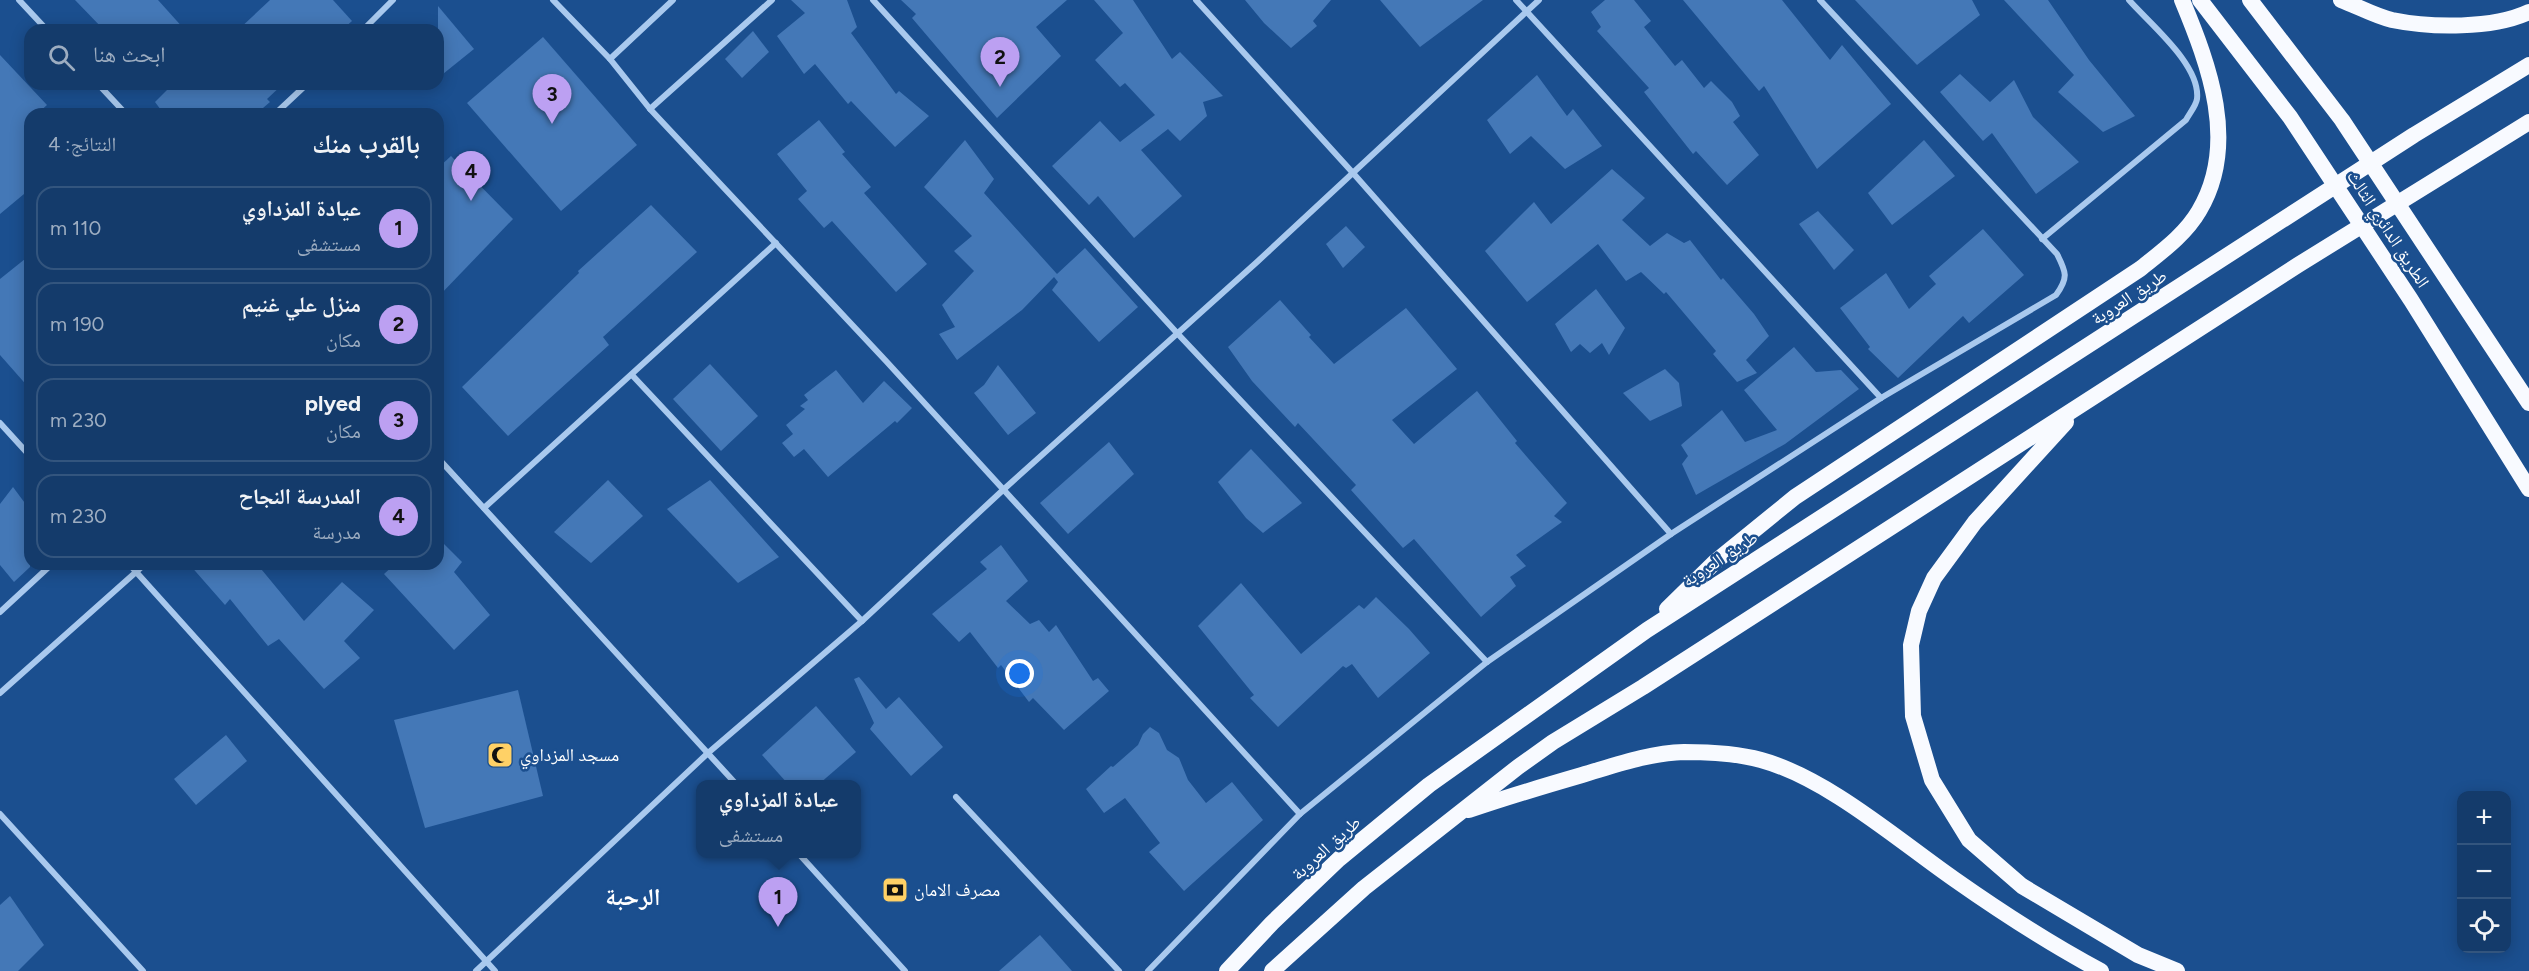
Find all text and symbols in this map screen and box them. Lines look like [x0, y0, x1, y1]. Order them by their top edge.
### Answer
search box [24, 24, 444, 90]
pin: 2 [980, 38, 1020, 87]
icon: search [45, 41, 78, 74]
text: ابحث هنا [93, 41, 166, 68]
pin: 3 [532, 74, 572, 124]
text: بالقرب منك [312, 128, 420, 160]
text: النتائج: 4 [48, 132, 116, 156]
pin: 4 [452, 152, 490, 201]
street label: الطريق الدائري الثالث [2339, 166, 2434, 294]
text: عيادة المزداوي [242, 195, 361, 222]
text: 110 m [50, 216, 101, 240]
text: 1 [394, 216, 403, 240]
text: مستشفى [297, 232, 361, 256]
street label: طريق العروبة [2087, 264, 2171, 330]
text: منزل علي غنيم [242, 291, 361, 318]
text: 190 m [50, 312, 104, 336]
text: 2 [393, 312, 404, 336]
text: مكان [326, 328, 361, 352]
text: plyed [305, 390, 361, 417]
text: 230 m [50, 408, 107, 432]
text: 3 [393, 408, 404, 432]
text: مكان [326, 419, 361, 443]
text: المدرسة النجاح [238, 483, 361, 510]
text: 230 m [50, 504, 107, 528]
text: 4 [392, 504, 405, 528]
text: مدرسة [312, 520, 361, 544]
street label: طريق العروبة [1678, 526, 1762, 592]
your location [1005, 659, 1034, 688]
mosque icon: مسجد المزداوي [485, 740, 515, 770]
place label: مسجد المزداوي [520, 744, 619, 770]
popup [696, 780, 861, 858]
text: عيادة المزداوي [719, 786, 838, 813]
map controls [2457, 791, 2511, 953]
button: + [2457, 791, 2511, 845]
street label: طريق العروبة [1287, 811, 1365, 885]
text: مستشفى [719, 823, 783, 847]
button: − [2457, 845, 2511, 899]
bank icon: مصرف الامان [880, 875, 910, 905]
pin: 1 [758, 878, 798, 927]
place label: مصرف الامان [914, 879, 1000, 901]
district label: الرحبة [605, 882, 661, 911]
button: locate [2457, 899, 2511, 953]

